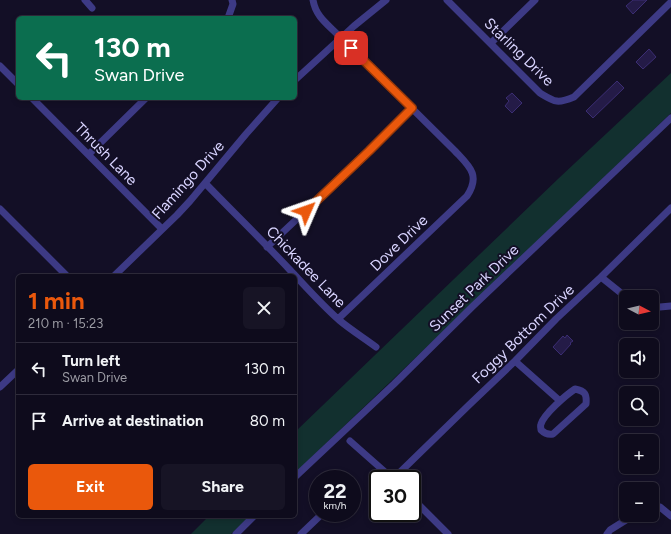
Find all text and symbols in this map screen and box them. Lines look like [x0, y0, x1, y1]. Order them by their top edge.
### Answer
street label: Starling Drive [480, 14, 558, 90]
text: 130 m [94, 30, 171, 64]
pin [334, 31, 368, 65]
icon: left [28, 32, 80, 84]
icon: arrive [340, 37, 362, 59]
text: Swan Drive [94, 64, 184, 86]
street label: Thrush Lane [71, 119, 141, 189]
street label: Flamingo Drive [148, 137, 228, 223]
position arrow [285, 190, 327, 232]
street label: Dove Drive [366, 211, 432, 275]
street label: Chickadee Lane [263, 222, 349, 312]
street label: Sunset Park Drive [426, 241, 522, 335]
street label: Foggy Bottom Drive [468, 281, 578, 387]
text: 1 min [28, 286, 85, 315]
button: close [243, 287, 285, 329]
north arrow [619, 290, 659, 330]
map controls [619, 290, 659, 522]
text: 210 m · 15:23 [28, 316, 103, 331]
button: sound [619, 338, 659, 378]
text: Turn left [62, 352, 120, 370]
icon: left [28, 358, 50, 380]
text: 130 m [245, 360, 285, 378]
text: Swan Drive [62, 370, 127, 385]
button: search [619, 386, 659, 426]
icon: arrive [28, 410, 50, 432]
text: Arrive at destination [62, 412, 203, 430]
text: 80 m [250, 412, 285, 430]
button: + [619, 434, 659, 474]
button: Exit [28, 464, 153, 510]
button: Share [161, 464, 285, 510]
speed limit sign: 30 [369, 470, 421, 522]
text: 22 [323, 479, 347, 503]
button: − [619, 482, 659, 522]
text: km/h [324, 499, 346, 512]

